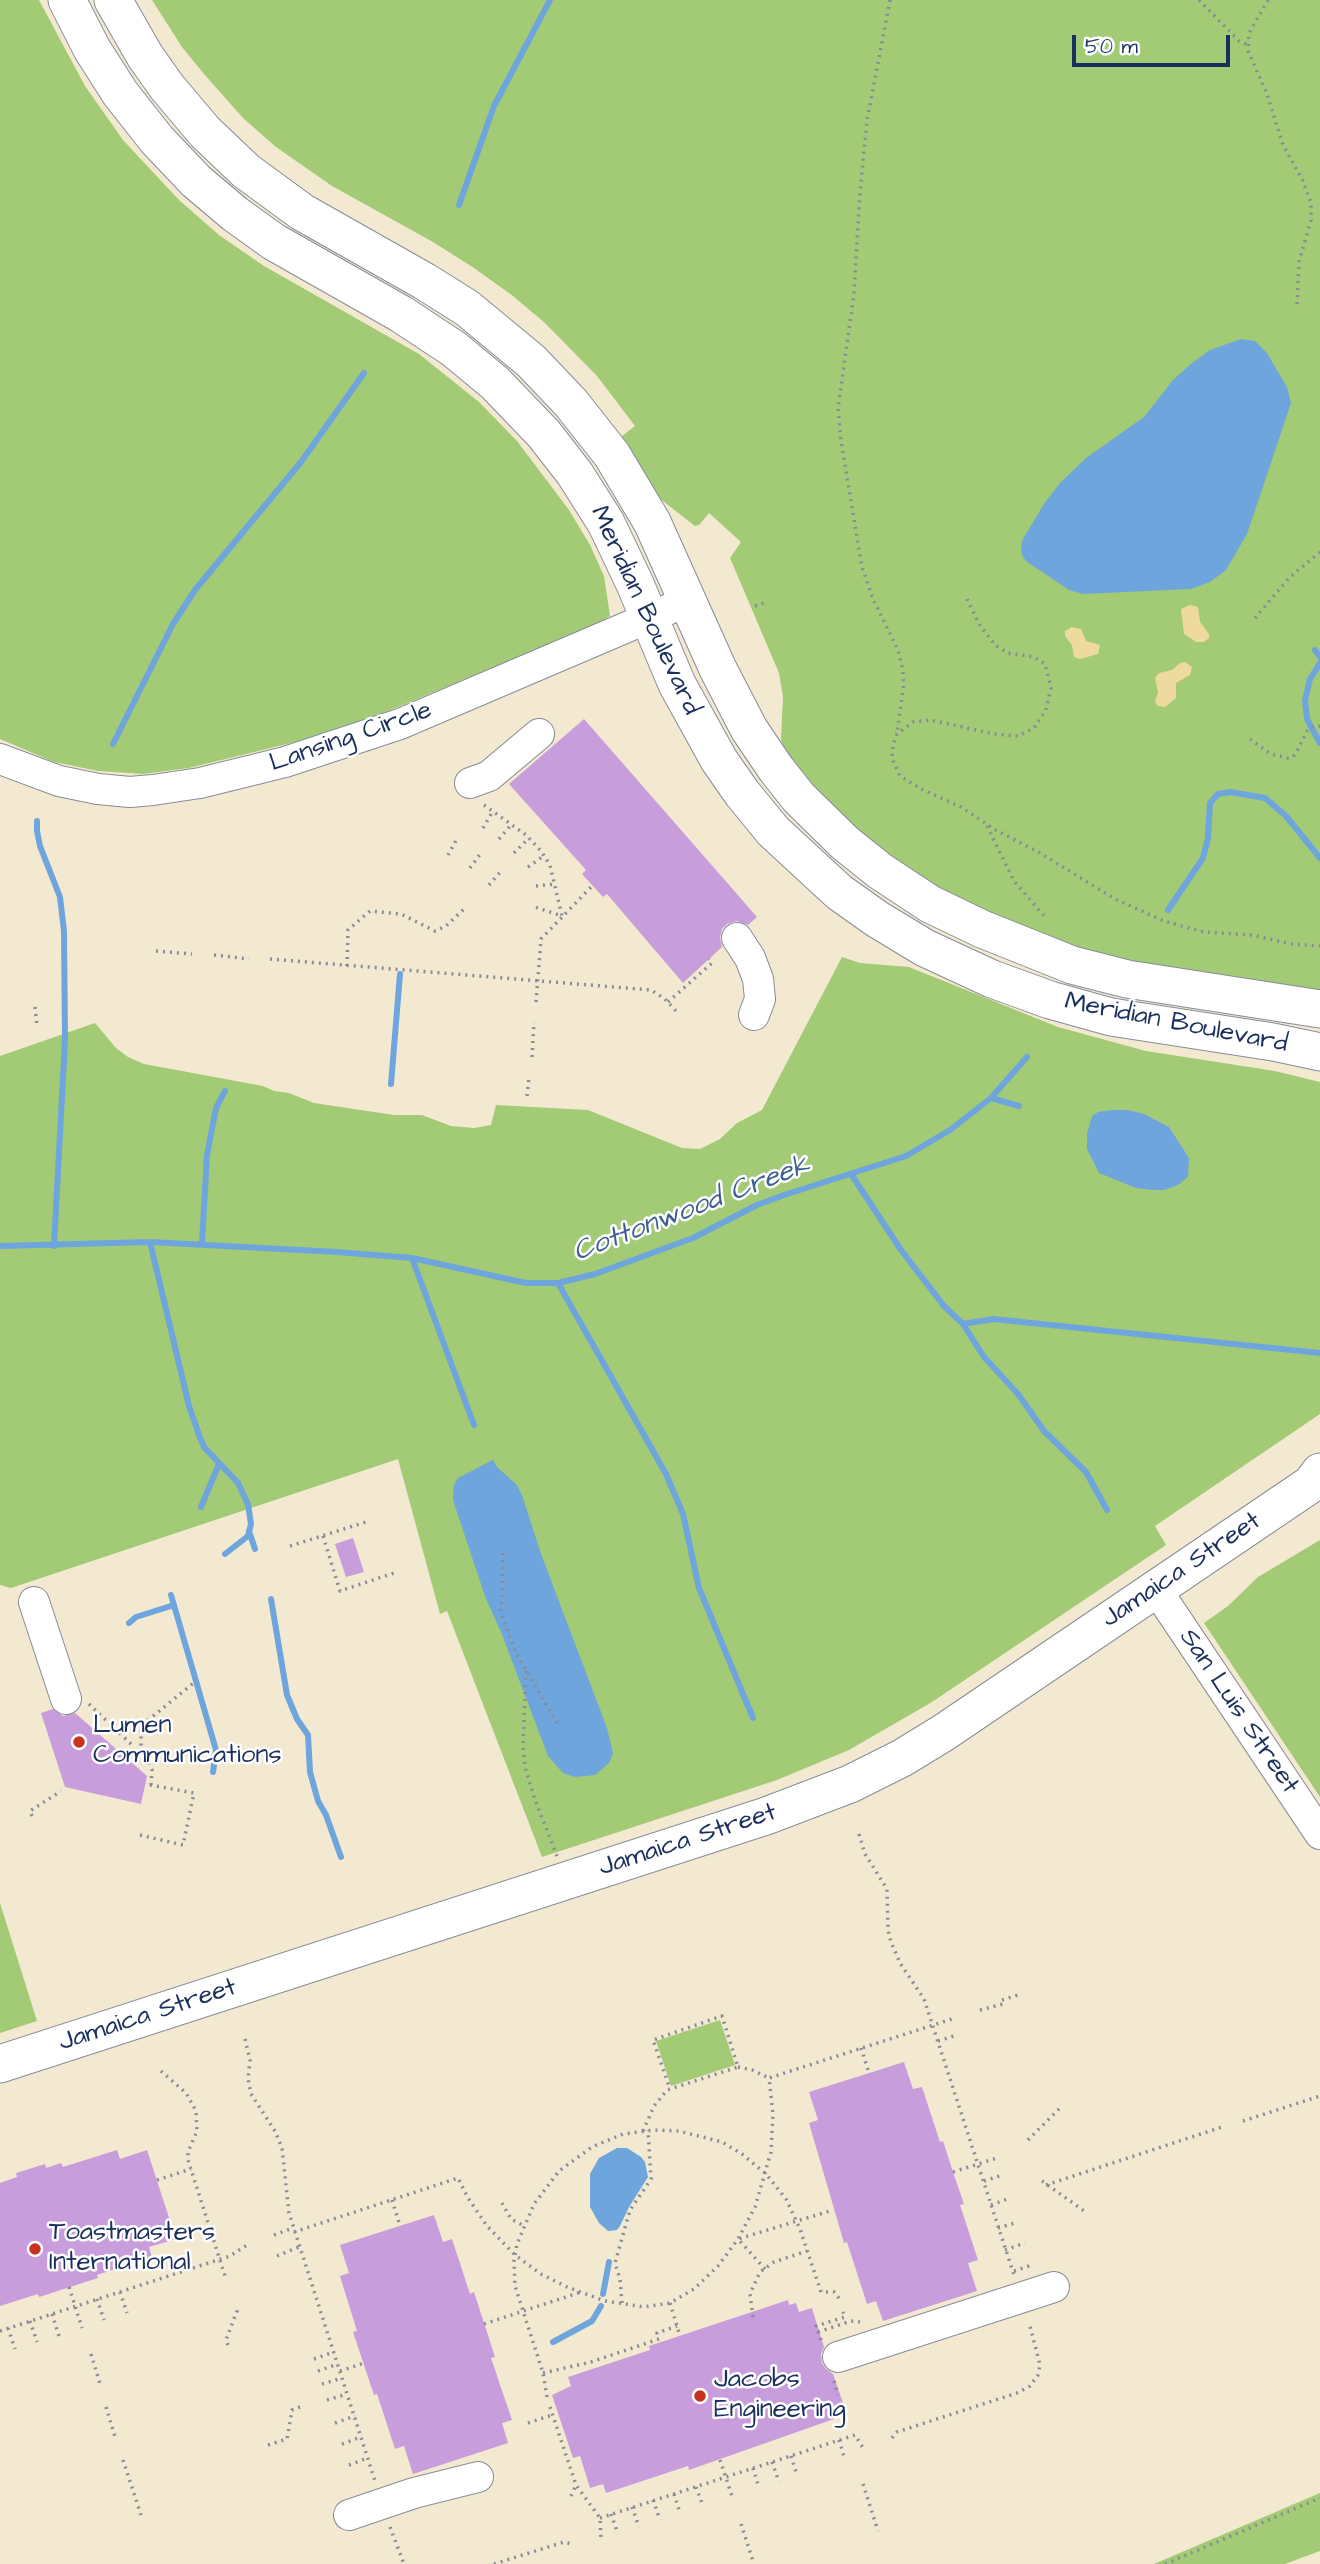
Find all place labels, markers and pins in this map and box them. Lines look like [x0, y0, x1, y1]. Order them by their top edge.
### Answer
place label: Lumen Communications [93, 1711, 281, 1772]
marker: Lumen Communications [71, 1734, 87, 1750]
place label: Toastmasters International [49, 2218, 215, 2280]
marker: Toastmasters International [27, 2241, 43, 2257]
place label: Jacobs Engineering [714, 2365, 846, 2426]
marker: Jacobs Engineering [692, 2388, 708, 2404]

